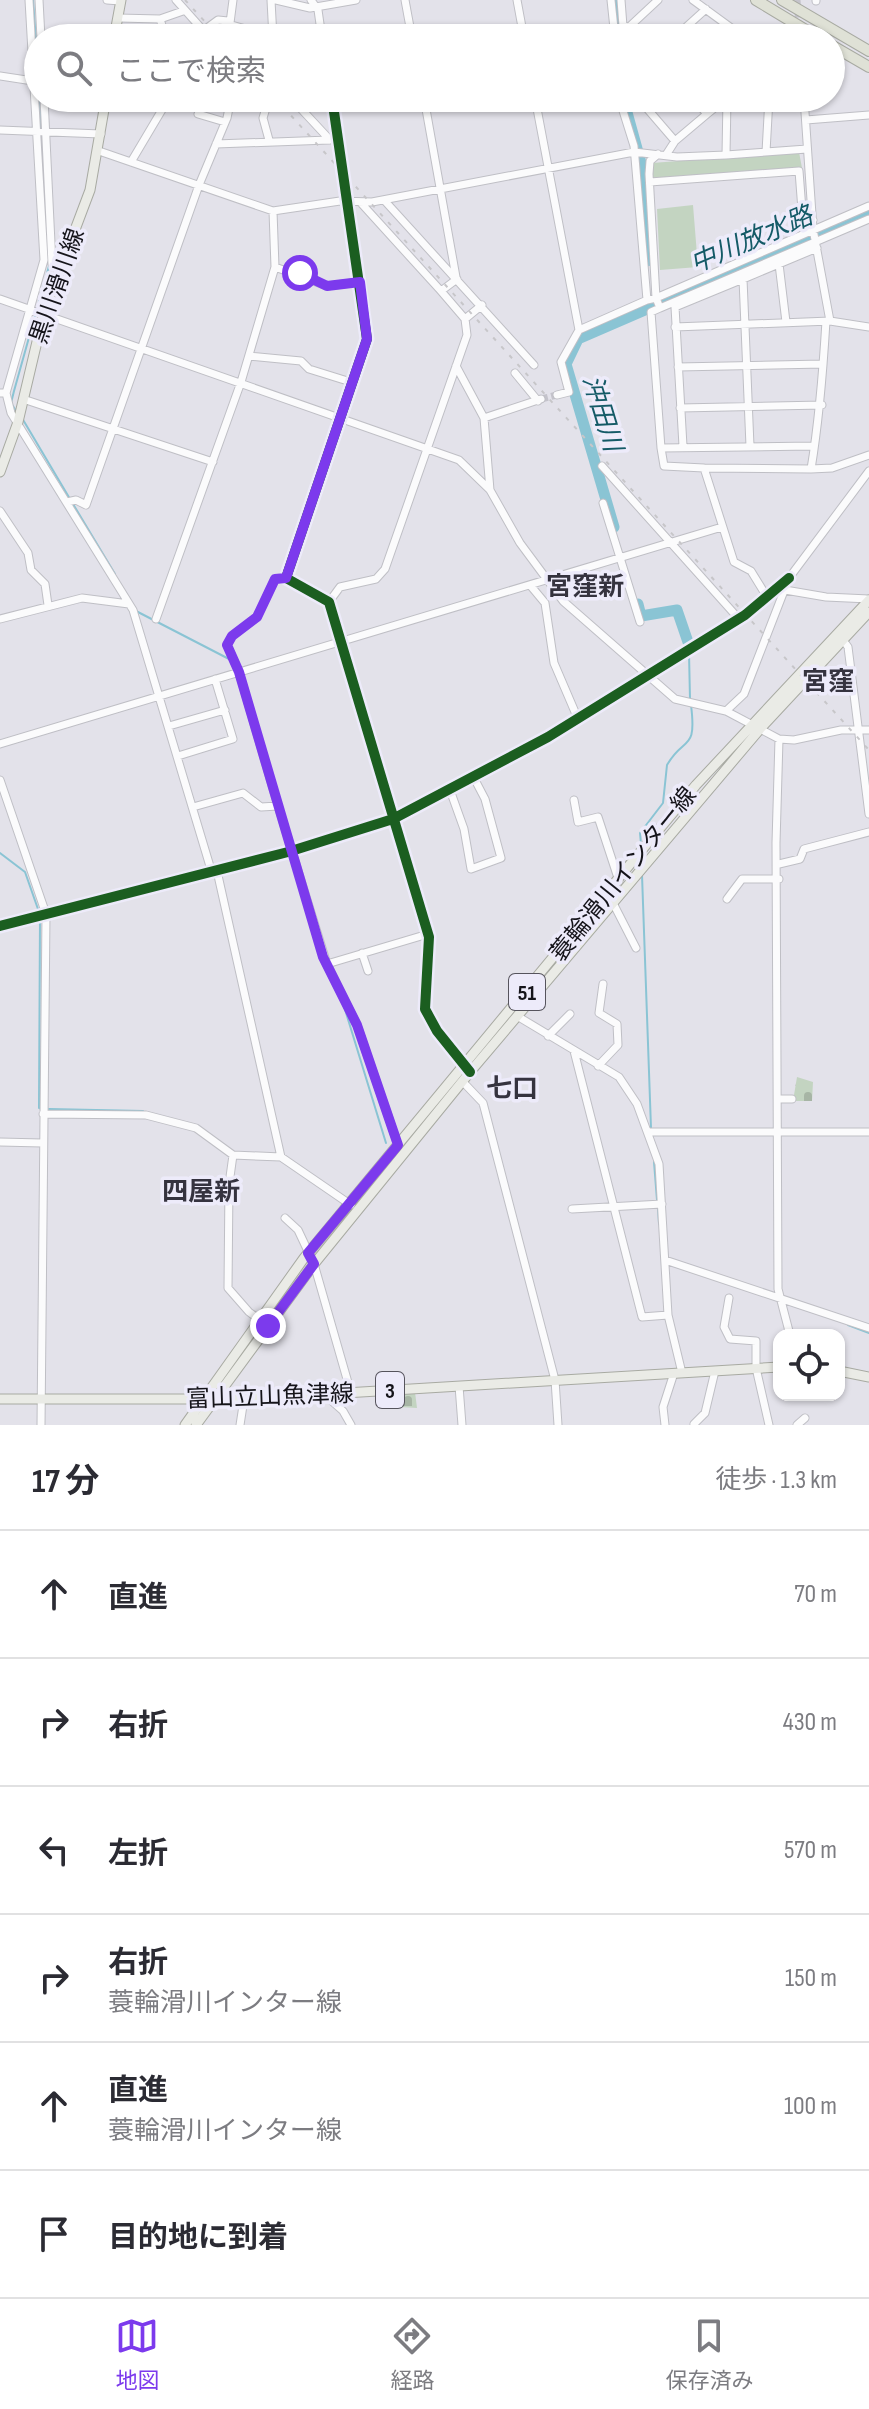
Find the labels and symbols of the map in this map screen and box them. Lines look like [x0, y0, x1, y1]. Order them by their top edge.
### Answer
water label: 中川放水路 [686, 200, 819, 280]
street label: 黒川滑川線 [24, 225, 91, 348]
route start [282, 255, 318, 291]
water label: 沖田川 [575, 372, 629, 458]
district label: 宮窪新 [546, 572, 624, 603]
district label: 宮窪 [802, 667, 854, 698]
street label: 蓑輪滑川インター線 [544, 781, 703, 967]
road number: 51 [509, 974, 545, 1010]
district label: 七口 [486, 1074, 538, 1105]
district label: 四屋新 [162, 1177, 240, 1208]
route end [250, 1308, 286, 1344]
road number: 3 [376, 1372, 404, 1408]
street label: 富山立山魚津線 [186, 1379, 354, 1414]

